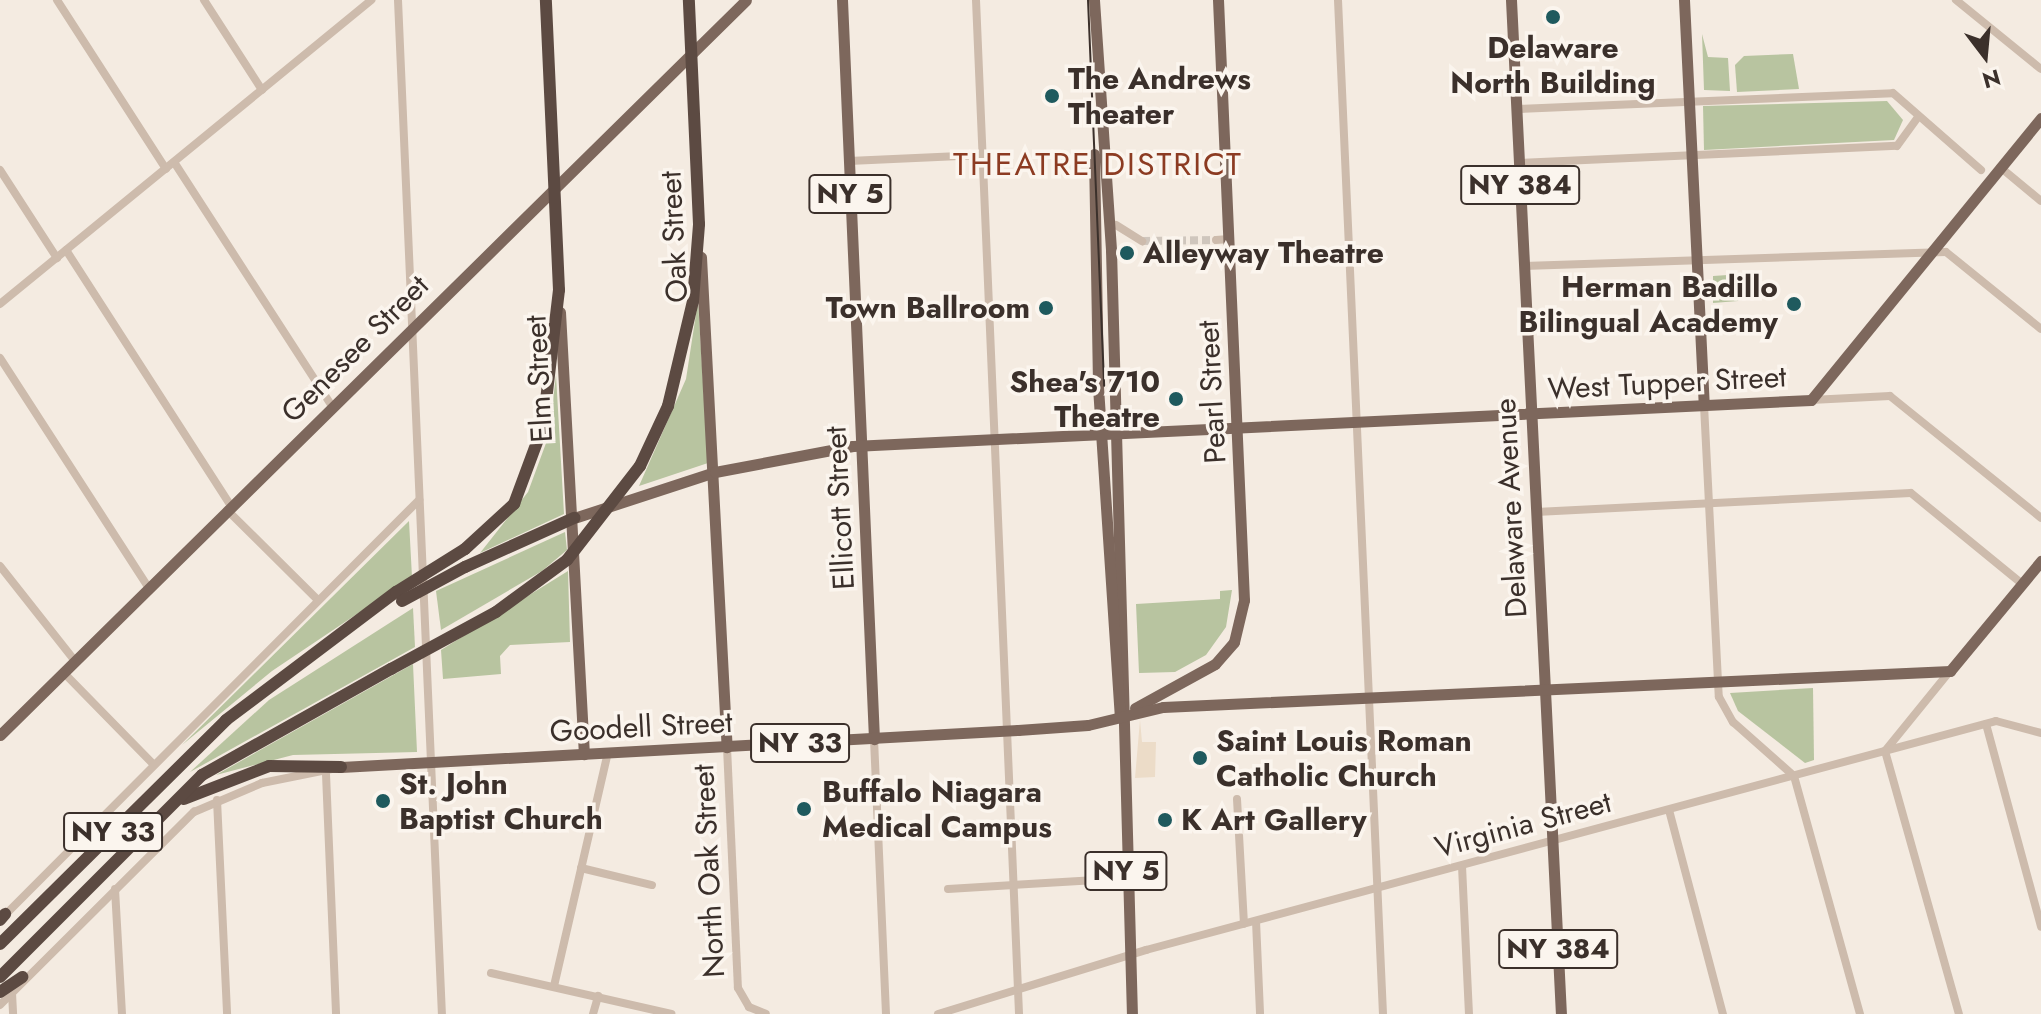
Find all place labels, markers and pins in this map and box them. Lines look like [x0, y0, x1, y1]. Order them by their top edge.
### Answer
marker: Delaware North Building [1544, 8, 1562, 26]
place label: Delaware North Building [1450, 30, 1656, 100]
place label: The Andrews Theater [1068, 61, 1251, 132]
marker: The Andrews Theater [1043, 87, 1061, 105]
place label: Alleyway Theatre [1143, 235, 1384, 271]
marker: Alleyway Theatre [1118, 244, 1136, 262]
place label: Herman Badillo Bilingual Academy [1519, 269, 1778, 340]
place label: Town Ballroom [826, 290, 1030, 326]
marker: Herman Badillo Bilingual Academy [1785, 295, 1803, 313]
marker: Town Ballroom [1037, 299, 1055, 317]
place label: Shea's 710 Theatre [1010, 364, 1160, 434]
marker: Shea's 710 Theatre [1167, 390, 1185, 408]
place label: Saint Louis Roman Catholic Church [1216, 723, 1472, 794]
marker: Saint Louis Roman Catholic Church [1191, 749, 1209, 767]
place label: St. John Baptist Church [399, 766, 603, 836]
place label: Buffalo Niagara Medical Campus [822, 774, 1052, 844]
marker: St. John Baptist Church [374, 792, 392, 810]
marker: Buffalo Niagara Medical Campus [793, 798, 815, 820]
place label: K Art Gallery [1181, 802, 1367, 838]
marker: K Art Gallery [1156, 811, 1174, 829]

